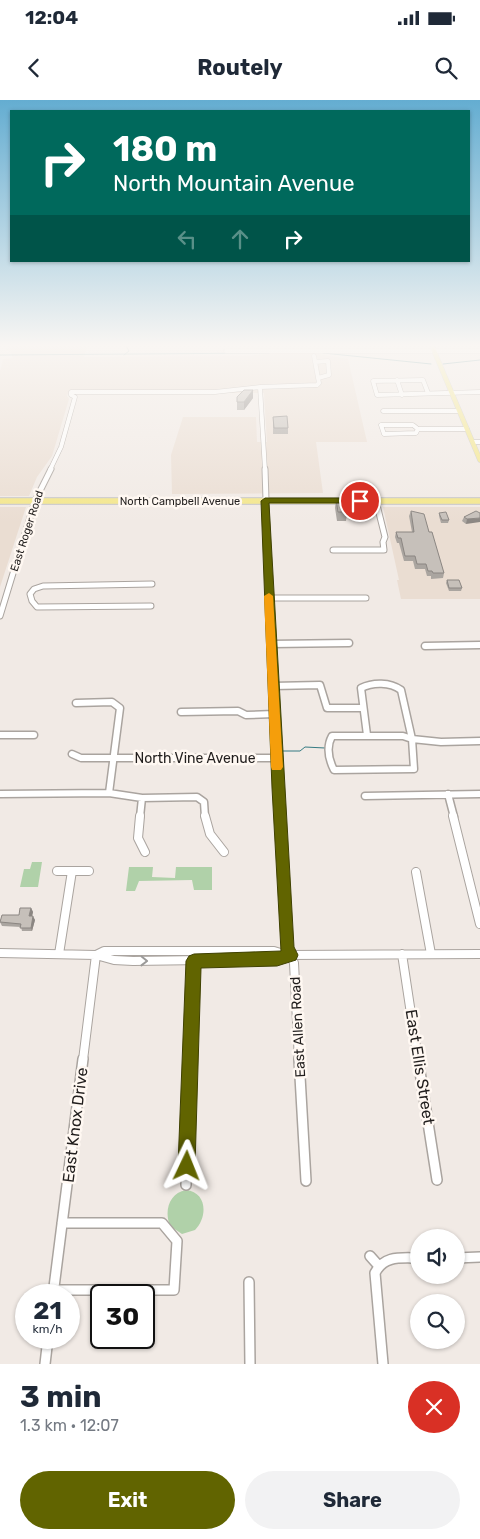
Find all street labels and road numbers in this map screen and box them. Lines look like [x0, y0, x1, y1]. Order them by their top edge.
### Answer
street label: East Roger Road [8, 489, 46, 573]
street label: North Campbell Avenue [120, 495, 240, 508]
street label: North Vine Avenue [134, 750, 256, 767]
street label: East Allen Road [287, 976, 309, 1078]
street label: East Ellis Street [402, 1008, 438, 1126]
street label: East Knox Drive [58, 1066, 92, 1184]

